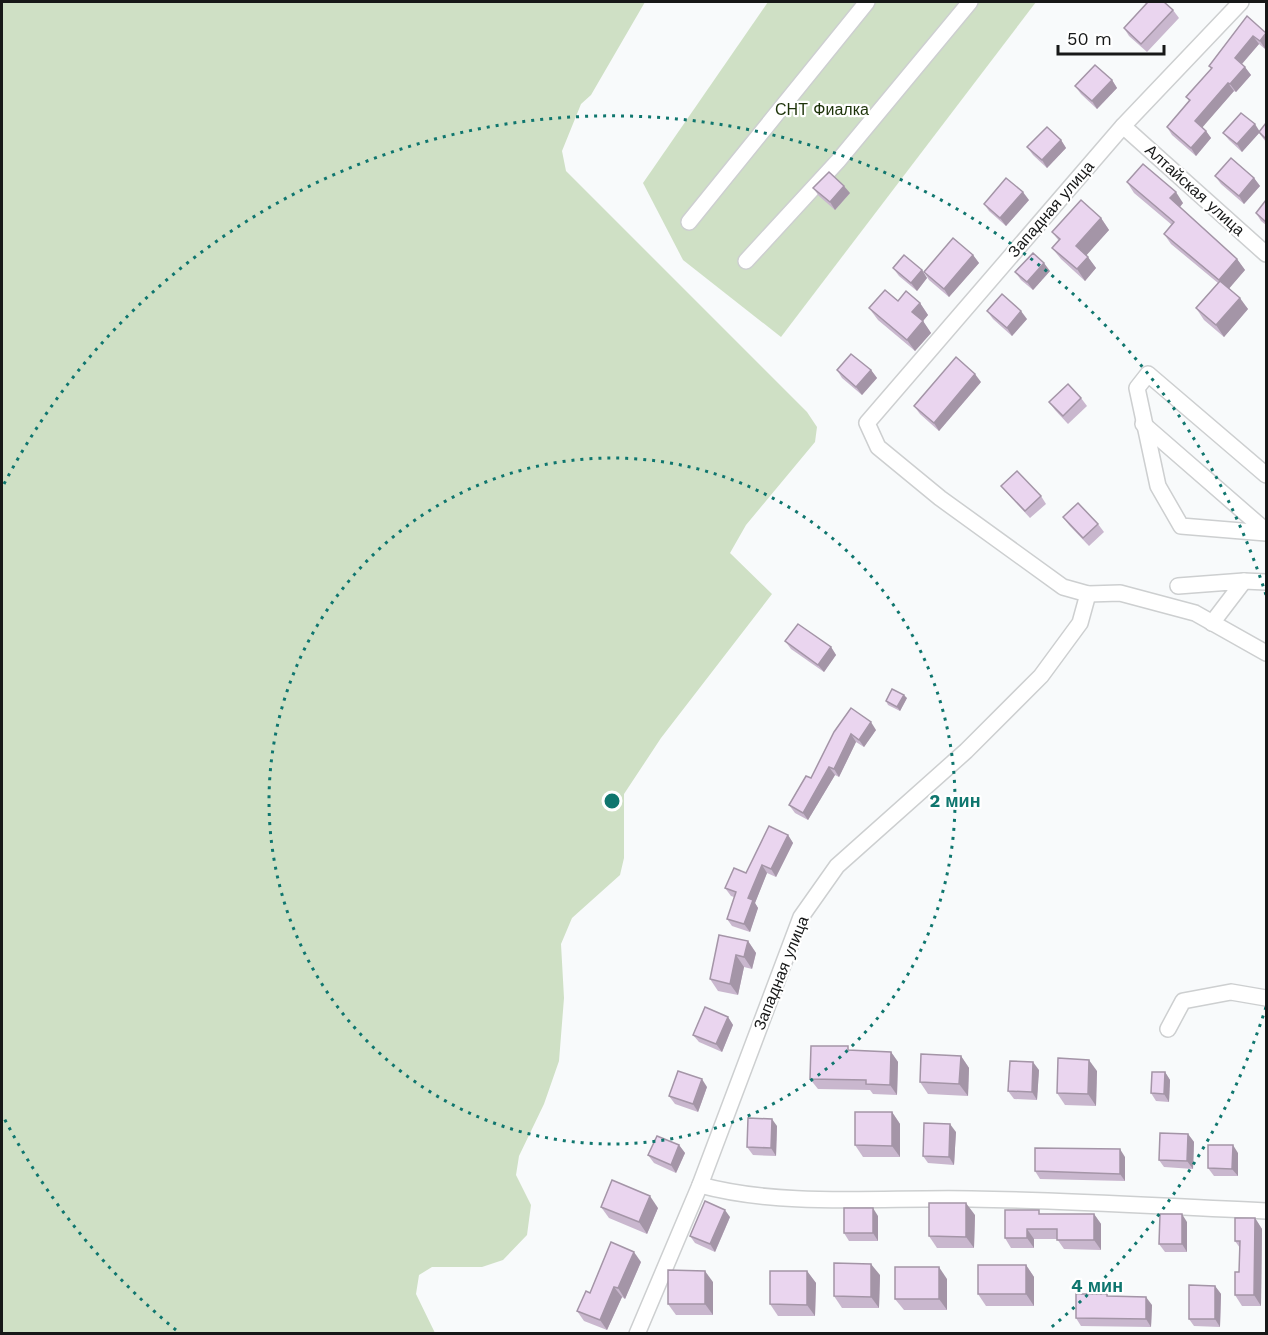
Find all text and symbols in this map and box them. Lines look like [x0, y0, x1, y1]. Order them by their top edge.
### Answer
scale bar [1058, 18, 1164, 56]
text: 50 m [1067, 28, 1112, 49]
park label: СНТ Фиалка [775, 100, 869, 119]
street label: Алтайская улица [1141, 140, 1249, 240]
street label: Западная улица [1004, 157, 1098, 261]
text: 2 мин [929, 790, 981, 811]
centre of rings [602, 791, 622, 811]
street label: Западная улица [749, 913, 813, 1033]
text: 4 мин [1071, 1275, 1123, 1296]

